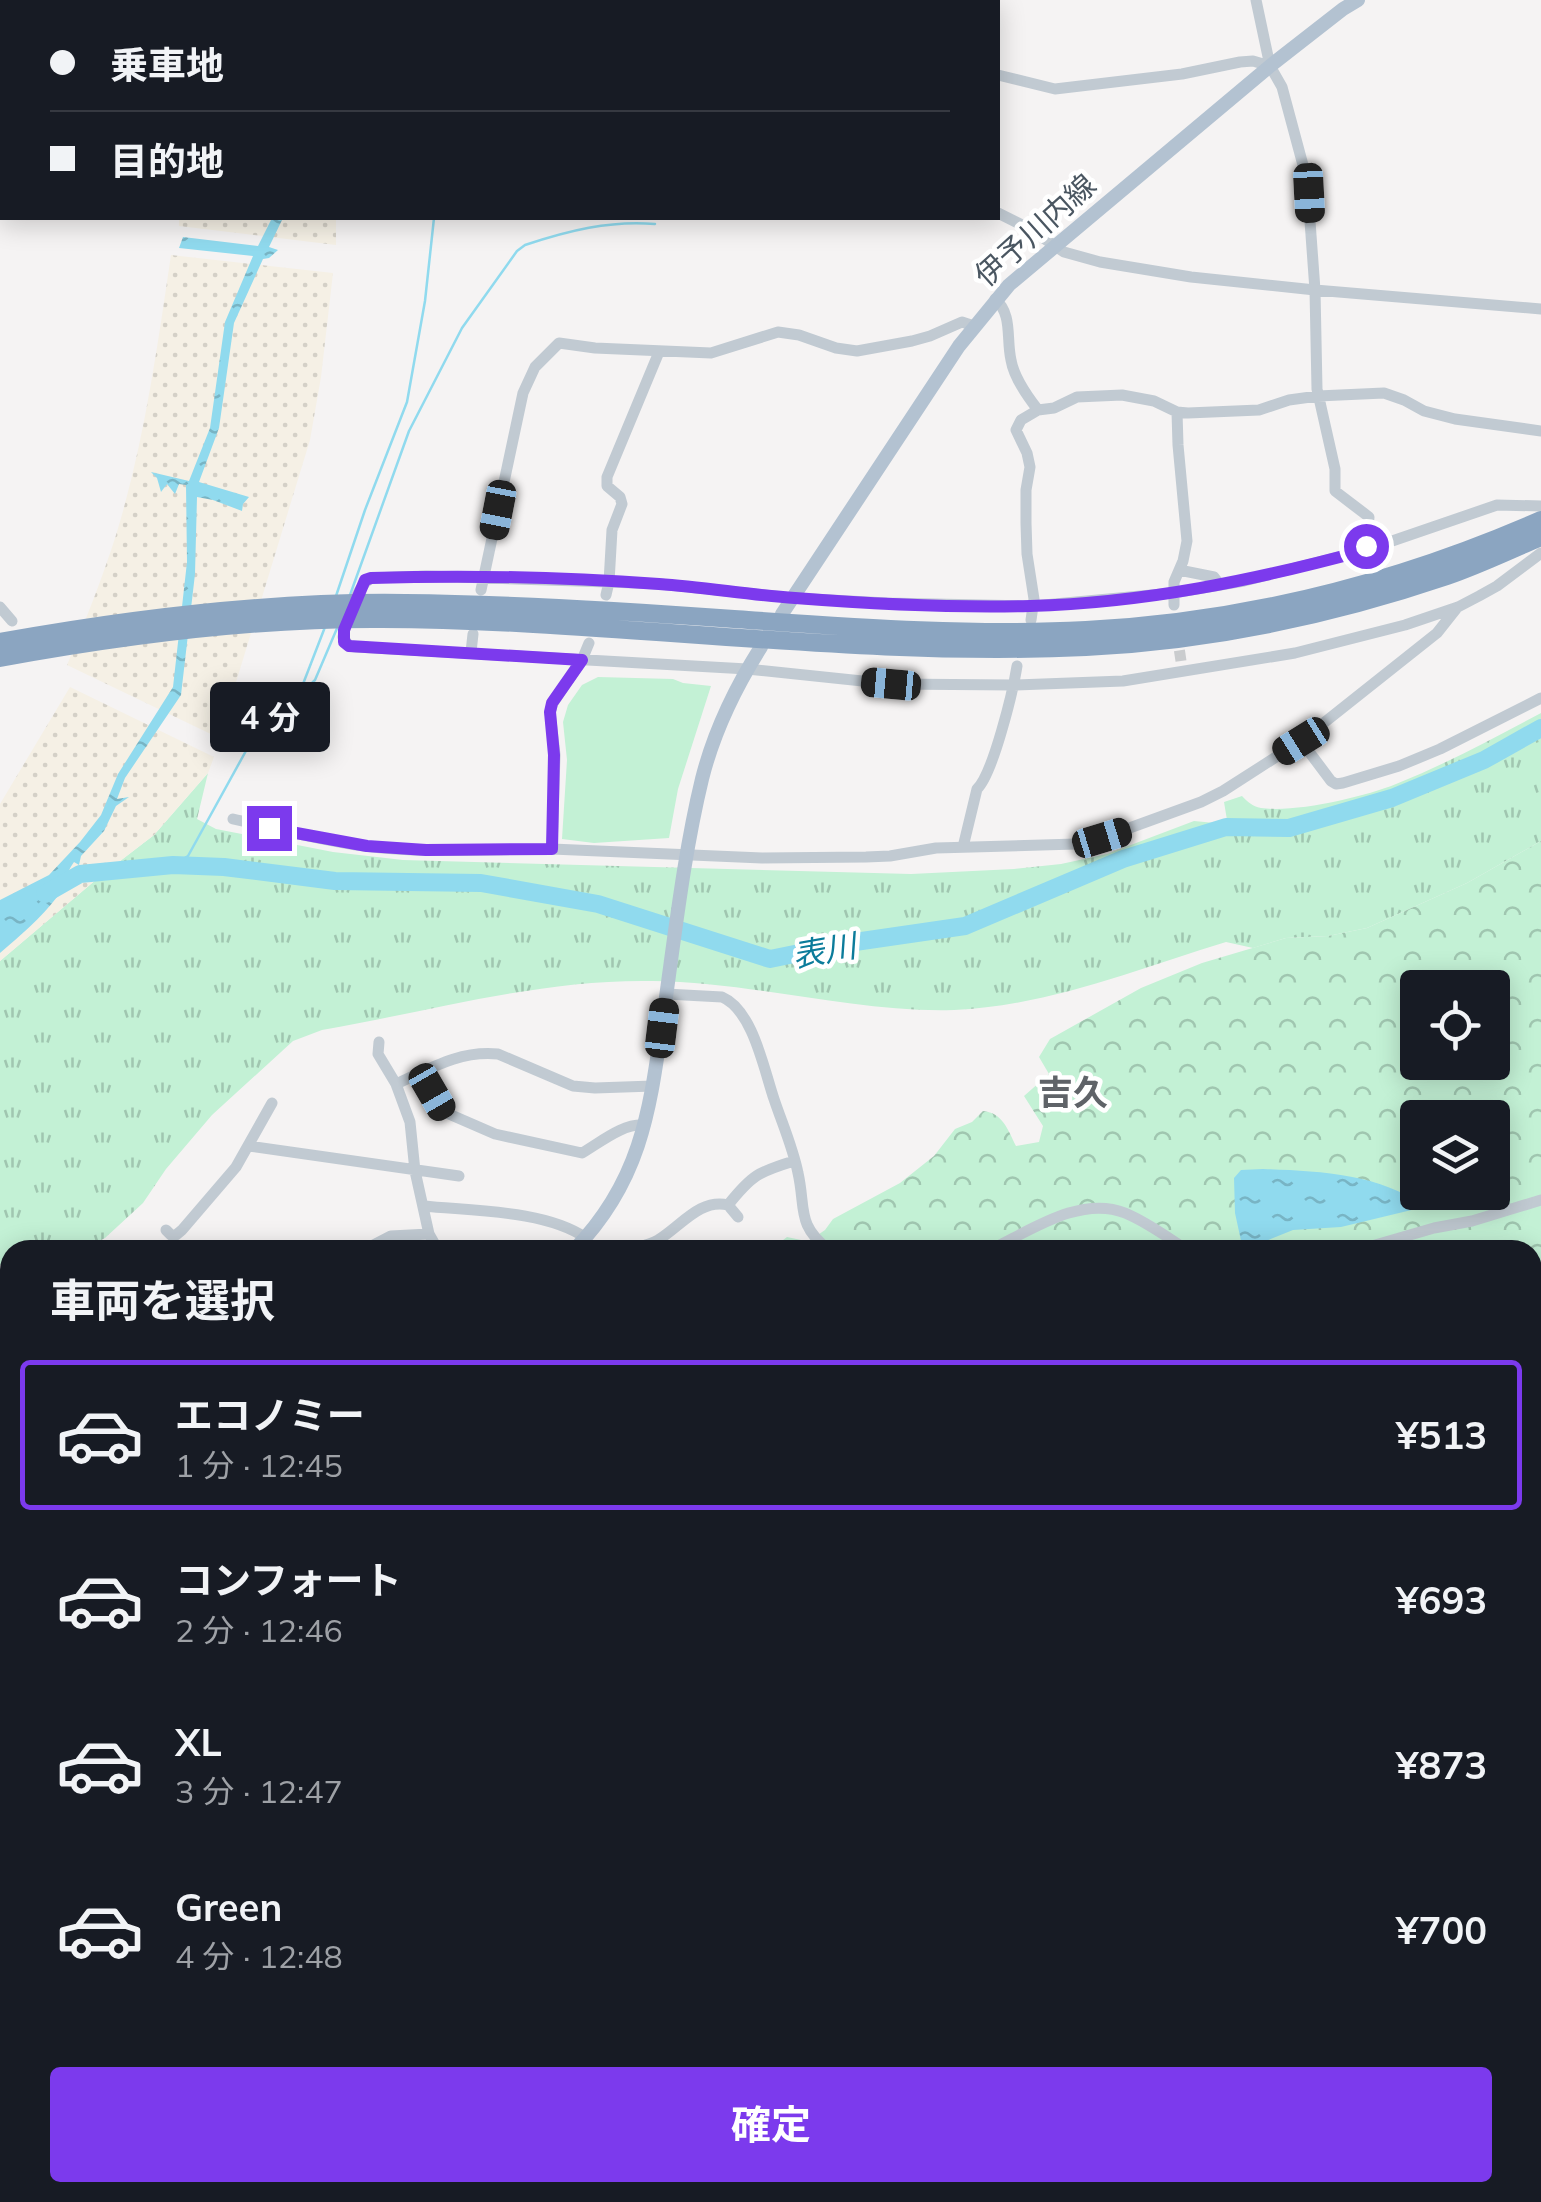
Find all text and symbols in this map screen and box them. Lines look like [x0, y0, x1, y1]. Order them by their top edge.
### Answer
text: 乗車地 [110, 41, 224, 89]
text: 目的地 [110, 137, 224, 185]
car [1292, 162, 1326, 224]
street label: 伊予川内線 [967, 166, 1103, 294]
car [478, 478, 518, 542]
route start [1344, 524, 1389, 569]
car [860, 666, 922, 702]
callout: 4 分 [209, 683, 329, 753]
text: 4 分 [240, 697, 300, 737]
car [1268, 712, 1334, 770]
route end [247, 806, 292, 851]
car [1069, 815, 1135, 861]
water label: 表川 [789, 924, 862, 975]
map controls [1400, 970, 1510, 1210]
button: locate [1400, 970, 1510, 1080]
car [643, 996, 681, 1060]
car [404, 1059, 460, 1125]
district label: 吉久 [1038, 1070, 1108, 1114]
button: layers [1400, 1100, 1510, 1210]
text: 車両を選択 [50, 1272, 275, 1328]
icon: car [55, 1390, 145, 1480]
text: エコノミー [175, 1391, 365, 1439]
text: ¥513 [1396, 1411, 1487, 1459]
text: 1 分 · 12:45 [175, 1445, 343, 1485]
icon: car [55, 1555, 145, 1645]
text: コンフォート [175, 1556, 402, 1604]
text: ¥693 [1396, 1576, 1487, 1624]
text: 2 分 · 12:46 [175, 1610, 343, 1650]
text: XL [175, 1718, 222, 1766]
icon: car [55, 1720, 145, 1810]
text: ¥873 [1396, 1741, 1487, 1789]
text: 3 分 · 12:47 [175, 1771, 343, 1811]
text: Green [175, 1883, 282, 1931]
icon: car [55, 1885, 145, 1975]
text: ¥700 [1396, 1906, 1487, 1954]
text: 4 分 · 12:48 [175, 1936, 343, 1976]
button: 確定 [50, 2067, 1492, 2182]

